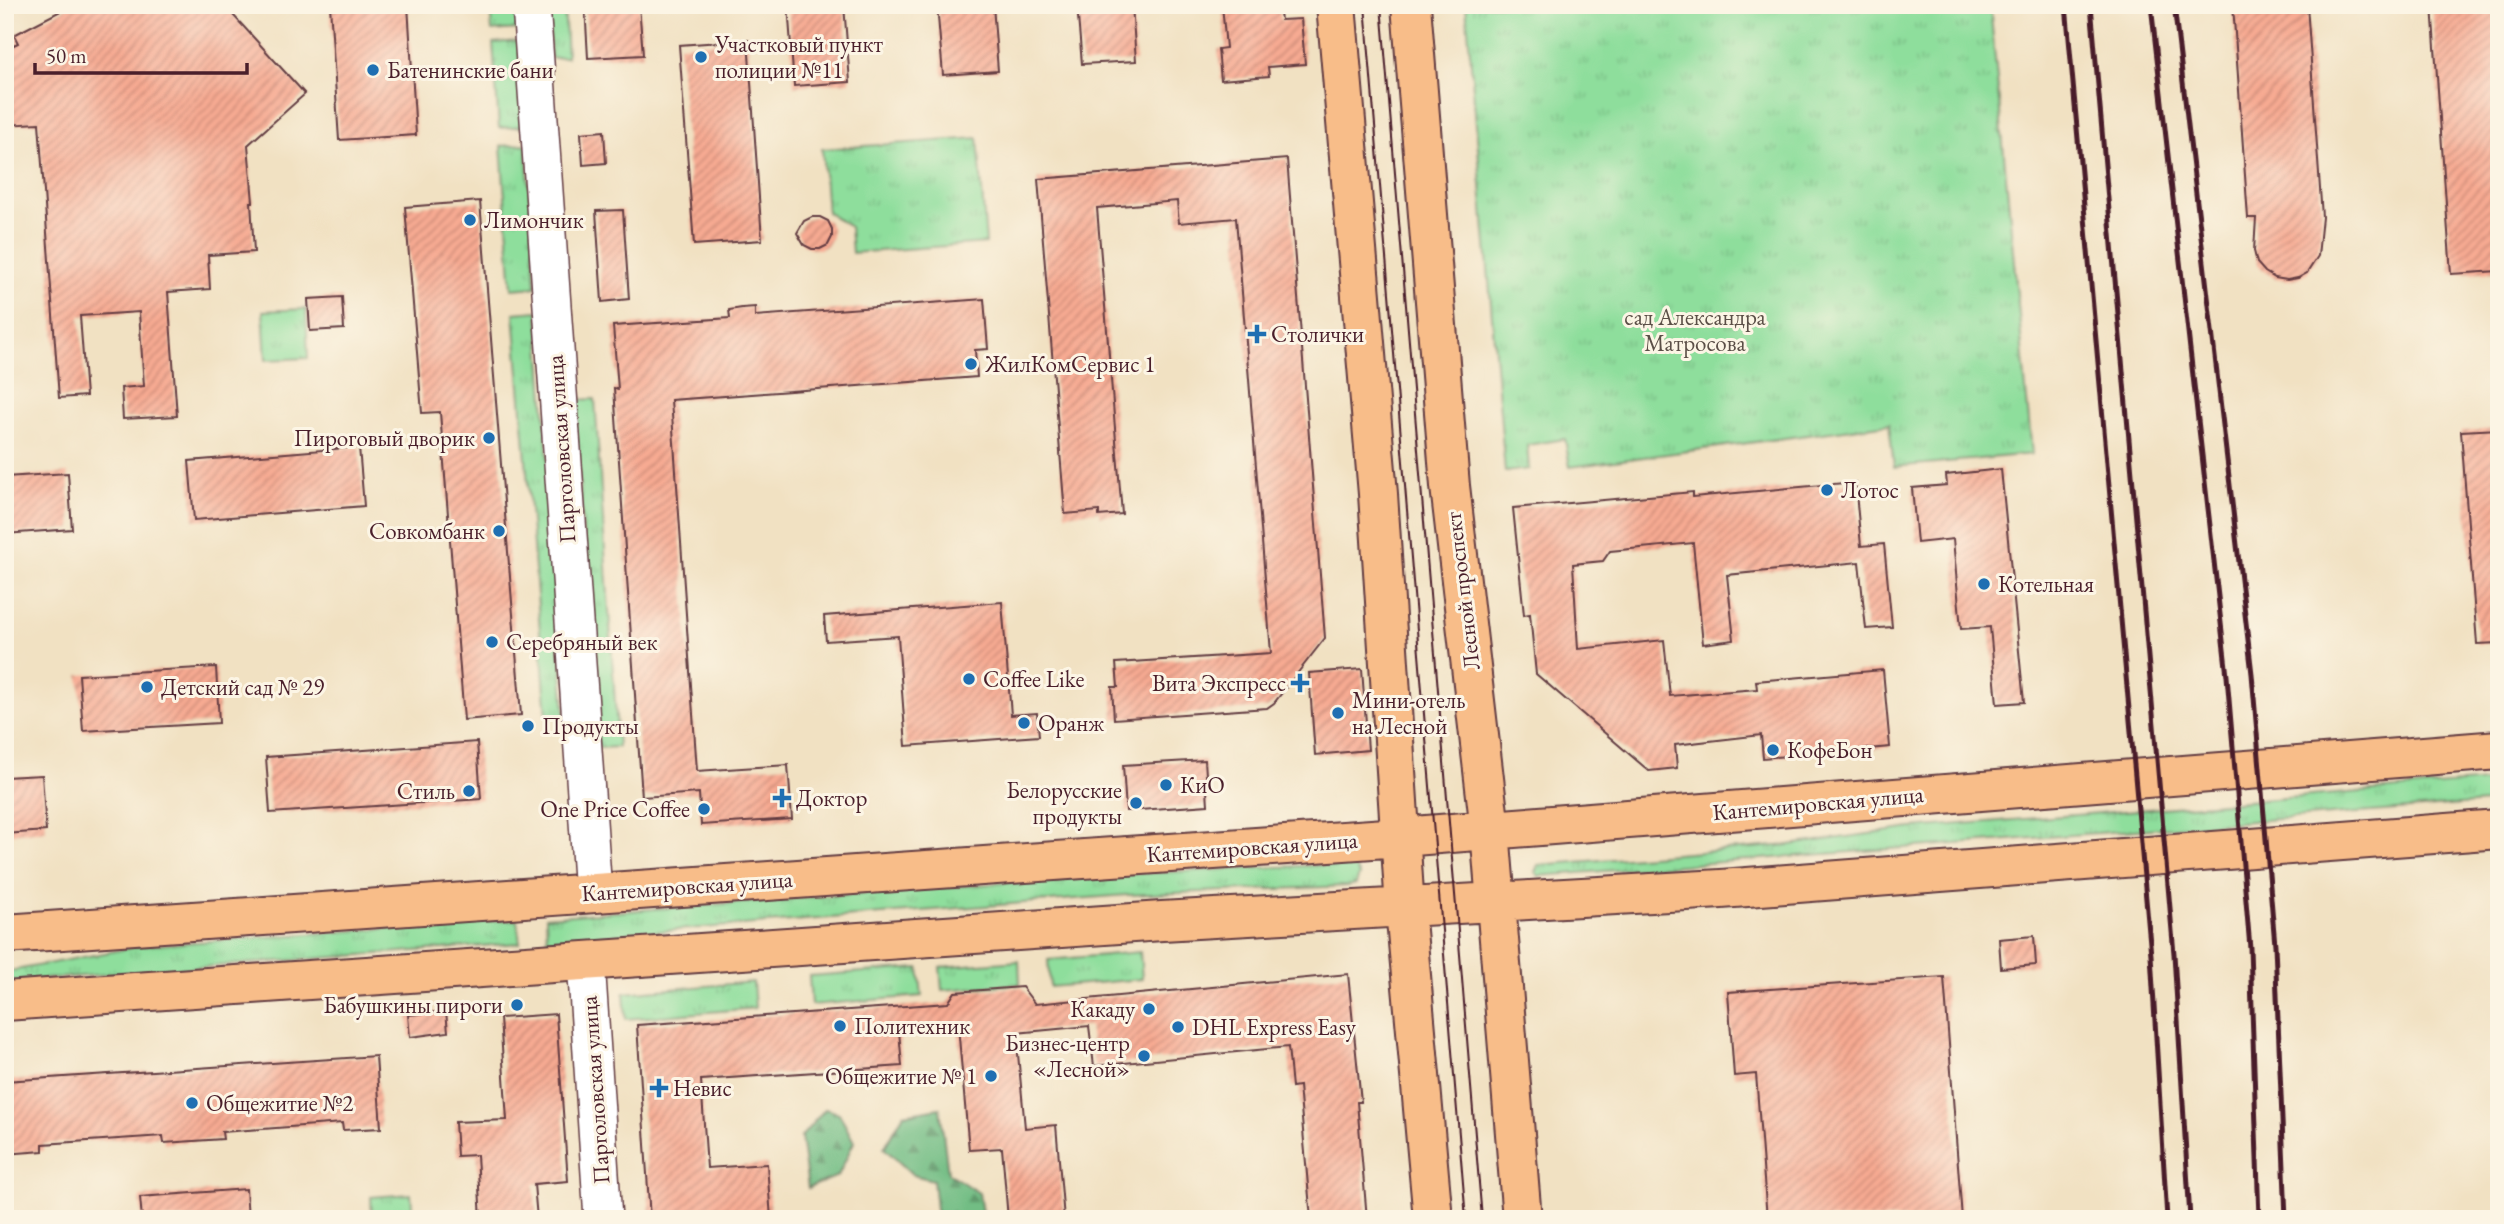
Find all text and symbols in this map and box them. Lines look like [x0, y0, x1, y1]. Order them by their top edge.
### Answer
place label: Участковый пункт полиции №11 [714, 29, 883, 85]
scale bar [35, 32, 247, 76]
text: 50 m [46, 42, 87, 69]
marker: Участковый пункт полиции №11 [693, 49, 709, 65]
place label: Батенинские бани [387, 55, 554, 85]
marker: Батенинские бани [365, 62, 381, 78]
place label: Лимончик [484, 205, 584, 235]
marker: Лимончик [462, 212, 478, 228]
park label: cад Александра Матросова [1624, 302, 1767, 358]
place label: Столички [1271, 319, 1364, 349]
marker: Столички [1249, 326, 1265, 342]
place label: ЖилКомСервис 1 [984, 349, 1155, 379]
street label: Парголовская улица [539, 353, 583, 544]
marker: ЖилКомСервис 1 [963, 356, 979, 372]
place label: Пироговый дворик [294, 423, 475, 453]
marker: Пироговый дворик [481, 430, 497, 446]
place label: Лотос [1841, 475, 1899, 505]
marker: Лотос [1819, 482, 1835, 498]
street label: Лесной проспект [1437, 510, 1487, 672]
place label: Совкомбанк [369, 516, 485, 546]
marker: Совкомбанк [491, 523, 507, 539]
place label: Котельная [1998, 569, 2094, 599]
marker: Котельная [1976, 576, 1992, 592]
place label: Серебряный век [506, 627, 657, 657]
marker: Серебряный век [484, 634, 500, 650]
place label: Coffee Like [983, 664, 1085, 694]
place label: Вита Экспресс [1152, 668, 1286, 698]
marker: Coffee Like [961, 671, 977, 687]
place label: Детский сад № 29 [161, 672, 324, 702]
marker: Вита Экспресс [1292, 675, 1308, 691]
marker: Детский сад № 29 [139, 679, 155, 695]
place label: Мини-отель на Лесной [1352, 685, 1465, 741]
marker: Мини-отель на Лесной [1330, 705, 1346, 721]
place label: Оранж [1038, 708, 1104, 738]
place label: Продукты [542, 711, 639, 741]
marker: Оранж [1016, 715, 1032, 731]
marker: Продукты [520, 718, 536, 734]
place label: КофеБон [1787, 735, 1872, 765]
marker: КофеБон [1765, 742, 1781, 758]
place label: КиО [1180, 770, 1225, 800]
place label: Белорусские продукты [1006, 775, 1122, 831]
place label: Стиль [397, 776, 455, 806]
marker: КиО [1158, 777, 1174, 793]
street label: Кантемировская улица [1711, 779, 1926, 827]
marker: Стиль [461, 783, 477, 799]
place label: Доктор [796, 783, 867, 813]
marker: Доктор [774, 790, 790, 806]
place label: One Price Coffee [540, 794, 690, 824]
marker: Белорусские продукты [1128, 795, 1144, 811]
marker: One Price Coffee [696, 801, 712, 817]
street label: Кантемировская улица [1145, 825, 1359, 869]
street label: Кантемировская улица [580, 864, 794, 908]
place label: Бабушкины пироги [323, 990, 503, 1020]
street label: Парголовская улица [573, 994, 617, 1185]
place label: Какаду [1070, 994, 1136, 1024]
marker: Бабушкины пироги [509, 997, 525, 1013]
marker: Какаду [1141, 1001, 1157, 1017]
place label: Политехник [854, 1011, 970, 1041]
place label: DHL Express Easy [1192, 1012, 1357, 1042]
marker: Политехник [832, 1018, 848, 1034]
marker: DHL Express Easy [1170, 1019, 1186, 1035]
place label: Бизнес-центр «Лесной» [1005, 1028, 1130, 1084]
marker: Бизнес-центр «Лесной» [1136, 1048, 1152, 1064]
place label: Общежитие № 1 [825, 1061, 977, 1091]
marker: Общежитие № 1 [983, 1068, 999, 1084]
place label: Невис [673, 1073, 732, 1103]
marker: Невис [651, 1080, 667, 1096]
place label: Общежитие №2 [206, 1088, 353, 1118]
marker: Общежитие №2 [184, 1095, 200, 1111]

